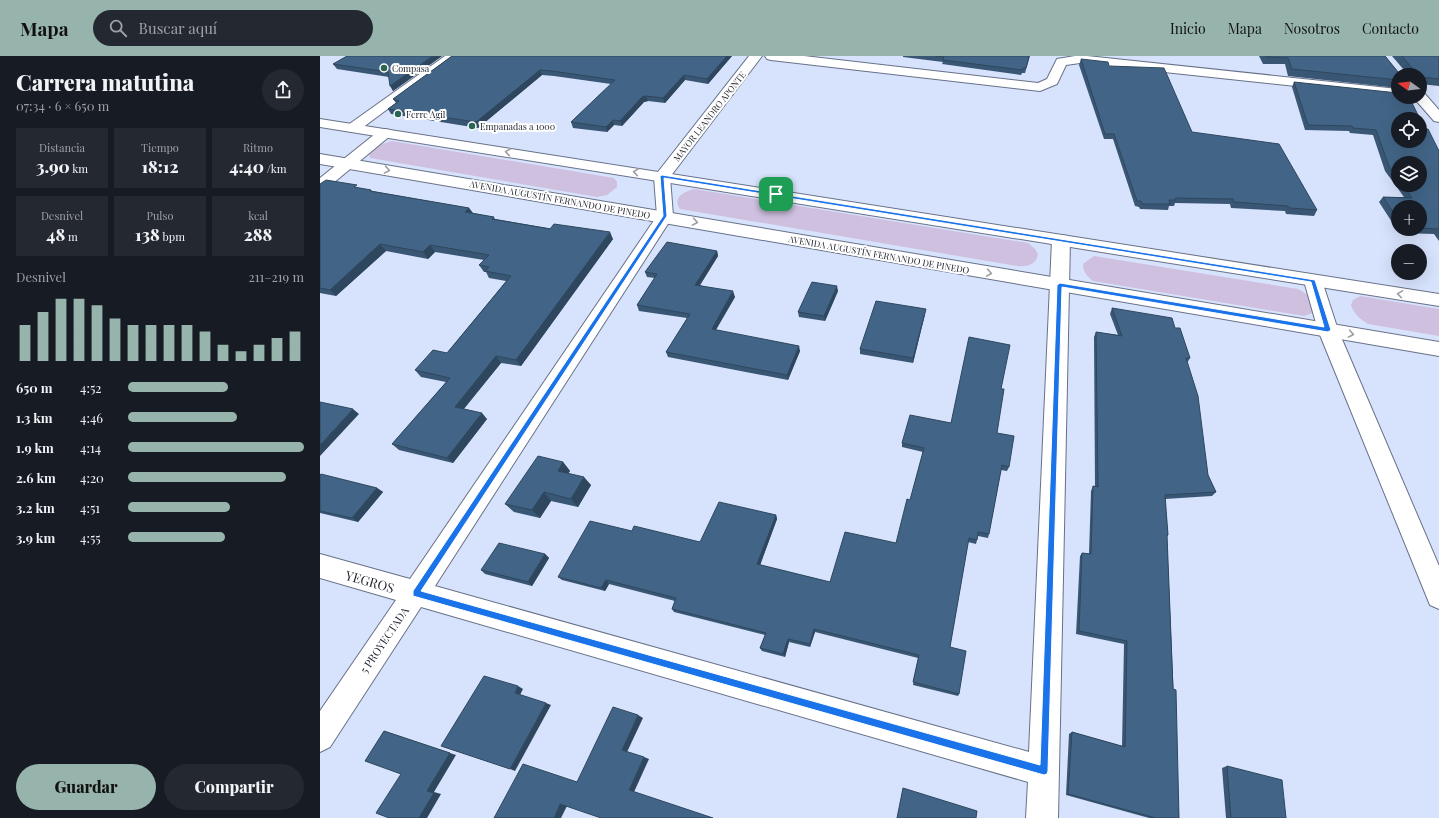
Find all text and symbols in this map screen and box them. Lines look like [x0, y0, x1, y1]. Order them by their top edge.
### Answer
search box [93, 10, 373, 46]
text: Mapa [20, 15, 69, 41]
icon: search [107, 17, 129, 39]
text: Buscar aquí [139, 18, 217, 38]
text: Inicio [1170, 19, 1206, 38]
text: Mapa [1228, 19, 1262, 38]
text: Nosotros [1284, 19, 1340, 38]
text: Contacto [1362, 19, 1419, 38]
place label: Compasa [392, 62, 430, 74]
marker: Compasa [379, 63, 389, 73]
text: Carrera matutina [16, 67, 194, 97]
street label: MAYOR LEANDRO APONTE [670, 68, 748, 163]
north arrow [1391, 68, 1427, 104]
map controls [1391, 68, 1427, 280]
button: share [262, 69, 304, 111]
text: 07:34 · 6 × 650 m [16, 97, 109, 114]
place label: Ferre Agil [406, 108, 446, 120]
marker: Ferre Agil [393, 109, 403, 119]
button: locate [1391, 112, 1427, 148]
place label: Empanadas a 1000 [480, 120, 555, 132]
marker: Empanadas a 1000 [467, 121, 477, 131]
text: Distancia [39, 140, 85, 155]
text: Tiempo [141, 140, 179, 155]
text: Ritmo [243, 140, 273, 155]
one-way arrow [505, 148, 511, 157]
text: 3.90 [36, 155, 70, 177]
text: 18:12 [141, 155, 179, 177]
text: 4:40 [229, 155, 264, 177]
button: layers [1391, 156, 1427, 192]
text: km [70, 161, 88, 176]
text: /km [264, 161, 287, 176]
one-way arrow [384, 165, 390, 174]
one-way arrow [633, 169, 639, 177]
street label: AVENIDA AUGUSTÍN FERNANDO DE PINEDO [468, 177, 652, 221]
pin [759, 177, 793, 211]
icon: arrive [765, 183, 787, 205]
button: + [1391, 200, 1427, 236]
text: Desnivel [41, 208, 83, 223]
text: Pulso [147, 208, 173, 223]
text: kcal [248, 208, 268, 223]
one-way arrow [692, 217, 698, 225]
text: 48 [46, 223, 65, 245]
text: 138 [135, 223, 160, 245]
text: 288 [244, 223, 272, 245]
text: m [65, 229, 78, 244]
text: bpm [160, 229, 185, 244]
street label: AVENIDA AUGUSTÍN FERNANDO DE PINEDO [787, 232, 971, 276]
button: − [1391, 244, 1427, 280]
text: Desnivel [16, 268, 66, 285]
text: 211–219 m [248, 268, 304, 285]
one-way arrow [985, 268, 992, 276]
one-way arrow [1397, 290, 1404, 299]
one-way arrow [1348, 329, 1355, 338]
text: 650 m [16, 379, 52, 396]
text: 4:52 [80, 379, 102, 396]
text: 1.3 km [16, 409, 53, 426]
text: 4:46 [80, 409, 103, 426]
text: 1.9 km [16, 439, 54, 456]
text: 4:14 [80, 439, 101, 456]
text: 2.6 km [16, 469, 56, 486]
text: 4:20 [80, 469, 104, 486]
text: 3.2 km [16, 499, 55, 516]
text: 4:51 [80, 499, 100, 516]
text: 3.9 km [16, 529, 55, 546]
text: 4:55 [80, 529, 101, 546]
street label: YEGROS [343, 566, 396, 596]
street label: 5 PROYECTADA [356, 604, 412, 676]
button: Guardar [16, 764, 156, 810]
button: Compartir [164, 764, 304, 810]

